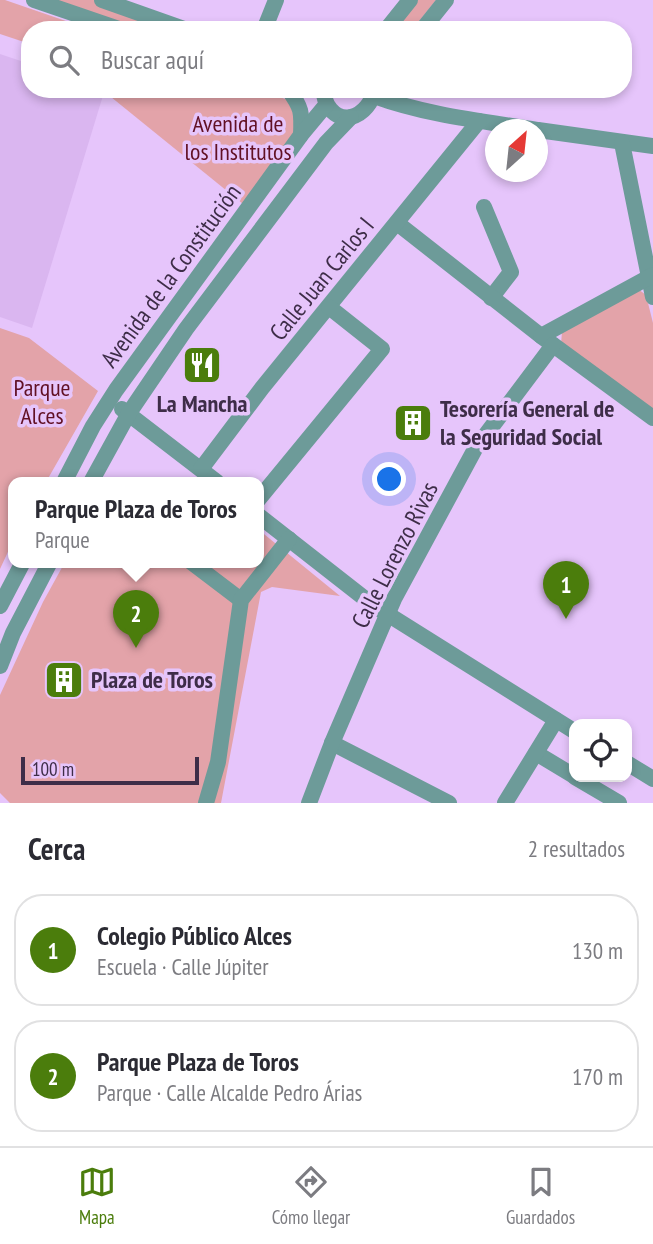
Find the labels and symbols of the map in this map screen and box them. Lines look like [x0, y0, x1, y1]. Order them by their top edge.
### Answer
park label: Avenida de los Institutos [184, 108, 292, 167]
north arrow [485, 119, 548, 182]
street label: Avenida de la Constitución [94, 178, 248, 373]
street label: Calle Juan Carlos I [263, 211, 381, 347]
restaurant icon: La Mancha [181, 344, 223, 386]
park label: Parque Alces [13, 372, 71, 431]
place label: La Mancha [157, 388, 247, 419]
place label: Tesorería General de la Seguridad Social [440, 393, 615, 452]
building icon: Tesorería General de la Seguridad Social [392, 402, 434, 444]
your location [372, 462, 406, 496]
street label: Calle Lorenzo Rivas [344, 476, 445, 633]
pin: 1 [543, 561, 589, 619]
pin: 2 [113, 590, 159, 648]
building icon: Plaza de Toros [43, 659, 85, 701]
place label: Plaza de Toros [91, 664, 213, 695]
scale bar [21, 754, 200, 786]

